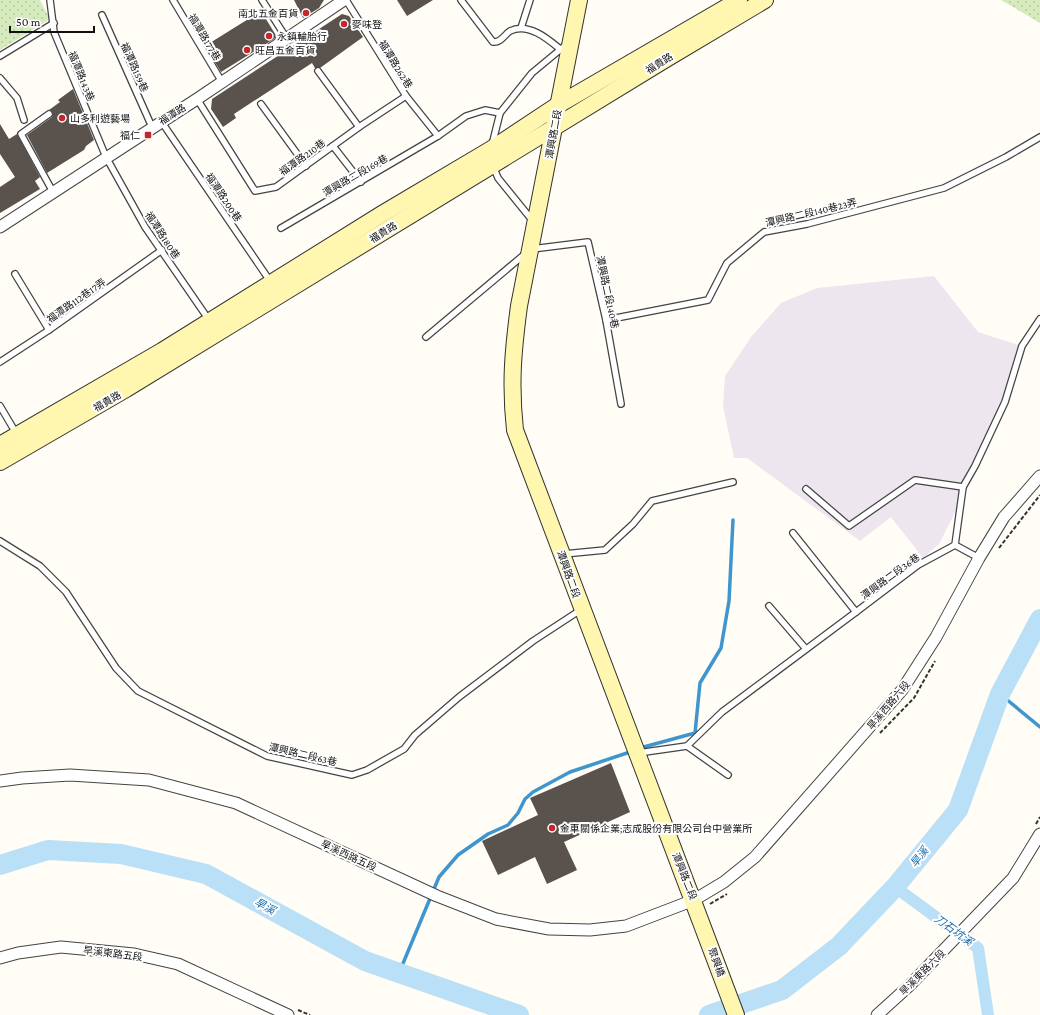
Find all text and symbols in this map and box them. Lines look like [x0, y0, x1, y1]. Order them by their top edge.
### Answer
scale bar [10, 8, 94, 34]
place label: 南北五金百貨 [238, 8, 298, 19]
marker: 南北五金百貨 [301, 8, 311, 18]
street label: 福潭路177巷 [186, 12, 223, 63]
text: 50 m [16, 15, 41, 29]
marker: 麥味登 [339, 19, 349, 29]
place label: 麥味登 [352, 19, 382, 30]
marker: 永鎮輪胎行 [264, 31, 274, 41]
place label: 永鎮輪胎行 [277, 31, 327, 42]
street label: 福潭路262巷 [376, 38, 415, 90]
street label: 福潭路159巷 [119, 41, 150, 94]
marker: 旺昌五金百貨 [242, 45, 252, 55]
place label: 旺昌五金百貨 [255, 45, 315, 56]
street label: 福潭路143巷 [66, 50, 97, 103]
street label: 福貴路 [644, 51, 675, 76]
street label: 福潭路 [157, 102, 188, 127]
street label: 潭興路二段 [544, 109, 563, 160]
marker: 山多利遊藝場 [57, 113, 67, 123]
place label: 山多利遊藝場 [70, 113, 130, 124]
place label: 福仁 [120, 130, 140, 141]
marker: 福仁 [143, 130, 153, 140]
street label: 福潭路210巷 [277, 137, 327, 178]
street label: 潭興路二段169巷 [321, 152, 390, 199]
street label: 福潭路200巷 [203, 171, 244, 224]
street label: 潭興路二段140巷23弄 [764, 197, 858, 228]
street label: 福潭路180巷 [143, 209, 182, 261]
street label: 福貴路 [368, 220, 399, 245]
street label: 潭興路二段140巷 [594, 255, 621, 329]
street label: 福潭路112巷17弄 [45, 276, 108, 325]
street label: 福貴路 [92, 389, 123, 414]
street label: 潭興路二段 [555, 549, 582, 600]
street label: 潭興路二段36巷 [859, 551, 922, 601]
street label: 旱溪西路六段 [865, 679, 912, 732]
street label: 潭興路二段63巷 [268, 741, 338, 768]
marker: 金車關係企業;志成股份有限公司台中營業所 [547, 823, 557, 833]
place label: 金車關係企業;志成股份有限公司台中營業所 [560, 823, 752, 834]
street label: 旱溪西路五段 [319, 838, 378, 873]
water label: 旱溪 [907, 843, 932, 869]
street label: 潭興路二段 [670, 851, 699, 901]
water label: 旱溪 [252, 895, 279, 918]
water label: 刀石坑溪 [933, 912, 977, 949]
street label: 旱溪東路五段 [82, 944, 143, 963]
street label: 聚興橋 [706, 946, 727, 978]
street label: 旱溪東路六段 [897, 947, 947, 997]

